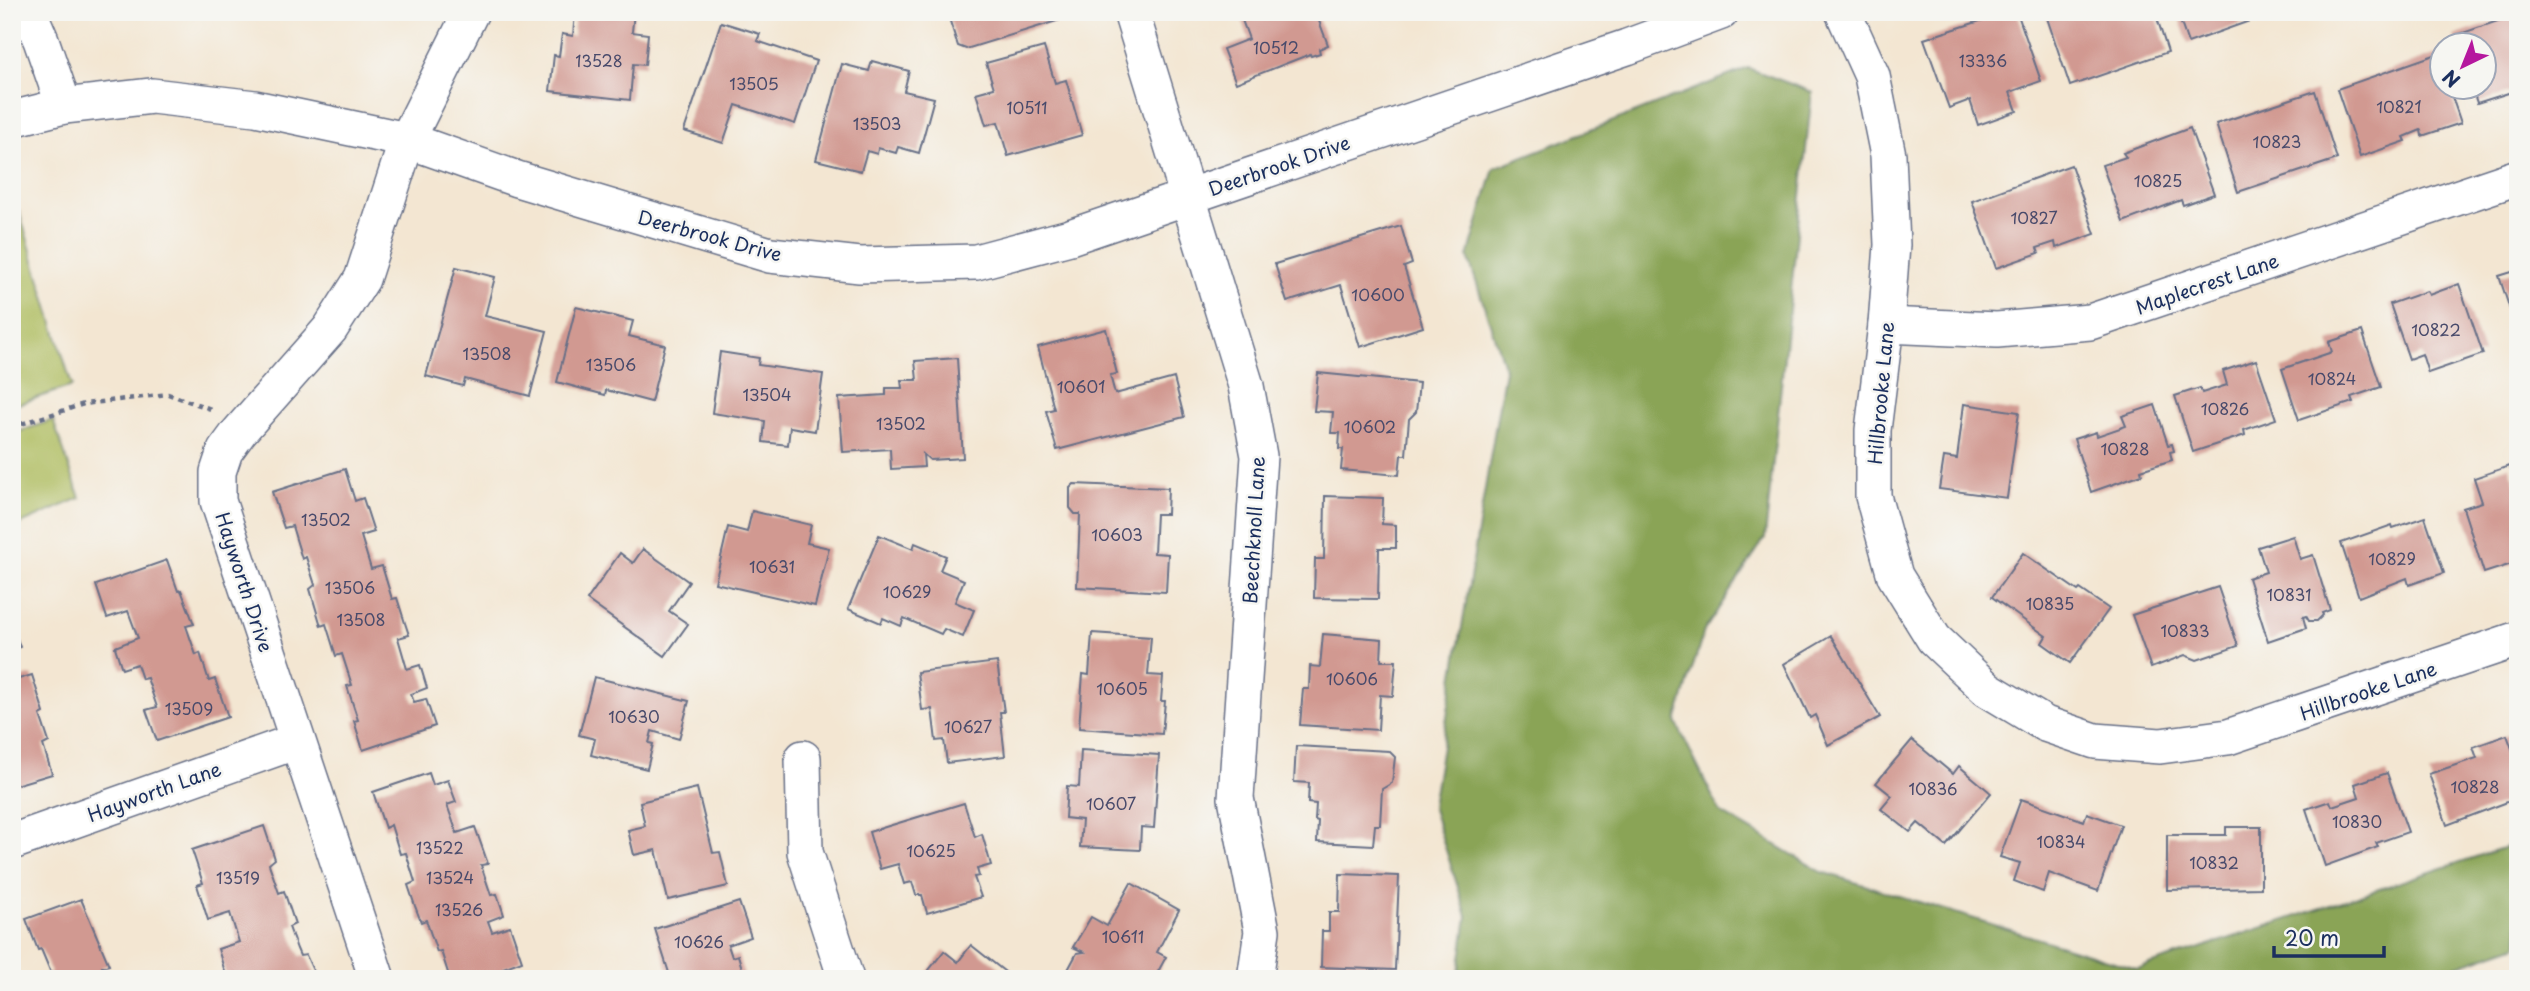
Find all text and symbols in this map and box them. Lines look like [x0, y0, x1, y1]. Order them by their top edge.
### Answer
north arrow [2428, 32, 2498, 102]
house number: 10512 [1253, 35, 1299, 59]
house number: 13528 [575, 48, 623, 72]
house number: 13336 [1959, 48, 2007, 72]
text: N [2436, 64, 2466, 95]
house number: 13505 [729, 71, 779, 95]
house number: 10821 [2376, 94, 2422, 118]
house number: 10511 [1007, 95, 1047, 119]
house number: 13503 [853, 111, 901, 135]
street label: Deerbrook Drive [1204, 128, 1354, 202]
house number: 10823 [2253, 129, 2301, 153]
house number: 10825 [2134, 168, 2182, 192]
street label: Deerbrook Drive [635, 202, 785, 268]
house number: 10827 [2010, 205, 2058, 229]
street label: Maplecrest Lane [2132, 245, 2282, 321]
house number: 10600 [1351, 282, 1405, 306]
house number: 10822 [2411, 317, 2461, 341]
street label: Hillbrooke Lane [1860, 320, 1900, 466]
house number: 13508 [462, 341, 512, 365]
house number: 13506 [586, 352, 636, 376]
house number: 10824 [2308, 366, 2356, 390]
house number: 10601 [1057, 374, 1105, 398]
house number: 13504 [742, 382, 792, 406]
house number: 10826 [2201, 396, 2249, 420]
house number: 13502 [876, 411, 926, 435]
house number: 10602 [1344, 414, 1396, 438]
house number: 10828 [2100, 436, 2150, 460]
street label: Beechknoll Lane [1235, 456, 1271, 604]
house number: 13502 [301, 507, 351, 531]
street label: Hayworth Drive [209, 508, 281, 656]
house number: 10603 [1091, 522, 1143, 546]
house number: 10829 [2368, 546, 2416, 570]
house number: 10631 [749, 554, 795, 578]
house number: 13506 [325, 575, 375, 599]
house number: 10629 [883, 579, 931, 603]
house number: 10831 [2267, 582, 2311, 606]
house number: 10835 [2026, 591, 2074, 615]
house number: 13508 [336, 607, 386, 631]
house number: 10833 [2160, 618, 2210, 642]
street label: Hillbrooke Lane [2296, 653, 2440, 727]
house number: 10606 [1326, 666, 1378, 690]
house number: 10605 [1096, 676, 1148, 700]
house number: 13509 [165, 696, 213, 720]
house number: 10630 [608, 704, 660, 728]
house number: 10627 [944, 714, 992, 738]
street label: Hayworth Lane [83, 754, 225, 828]
house number: 10828 [2450, 774, 2500, 798]
house number: 10836 [1908, 776, 1958, 800]
house number: 10607 [1086, 791, 1136, 815]
house number: 10830 [2332, 809, 2382, 833]
house number: 10834 [2036, 829, 2086, 853]
house number: 13522 [416, 835, 464, 859]
house number: 10625 [906, 838, 956, 862]
house number: 10832 [2189, 850, 2239, 874]
house number: 13519 [216, 865, 260, 889]
house number: 13524 [426, 865, 474, 889]
house number: 13526 [435, 897, 483, 921]
scale bar [2274, 914, 2385, 958]
text: 20 m [2285, 921, 2339, 953]
house number: 10611 [1102, 924, 1144, 948]
house number: 10626 [674, 929, 724, 953]

